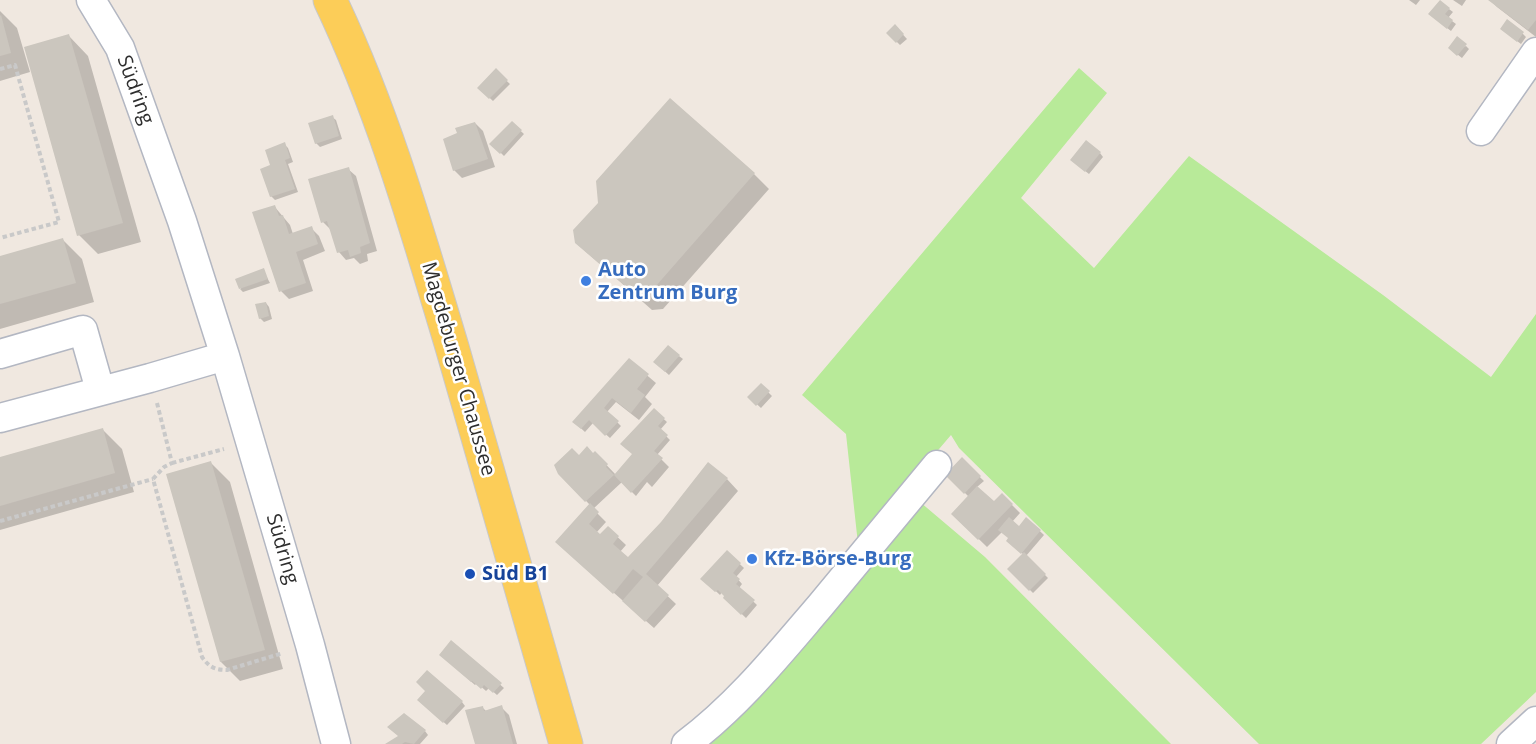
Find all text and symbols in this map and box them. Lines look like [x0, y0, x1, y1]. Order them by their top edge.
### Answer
street label: Südring [111, 52, 159, 128]
place label: Auto Zentrum Burg [598, 258, 737, 305]
street label: Magdeburger Chaussee [416, 259, 500, 479]
marker: Auto Zentrum Burg [579, 274, 593, 288]
street label: Südring [261, 511, 303, 587]
place label: Kfz-Börse-Burg [764, 547, 911, 571]
marker: Kfz-Börse-Burg [745, 552, 759, 566]
place label: Süd B1 [482, 562, 549, 586]
marker: Süd B1 [463, 567, 477, 581]

